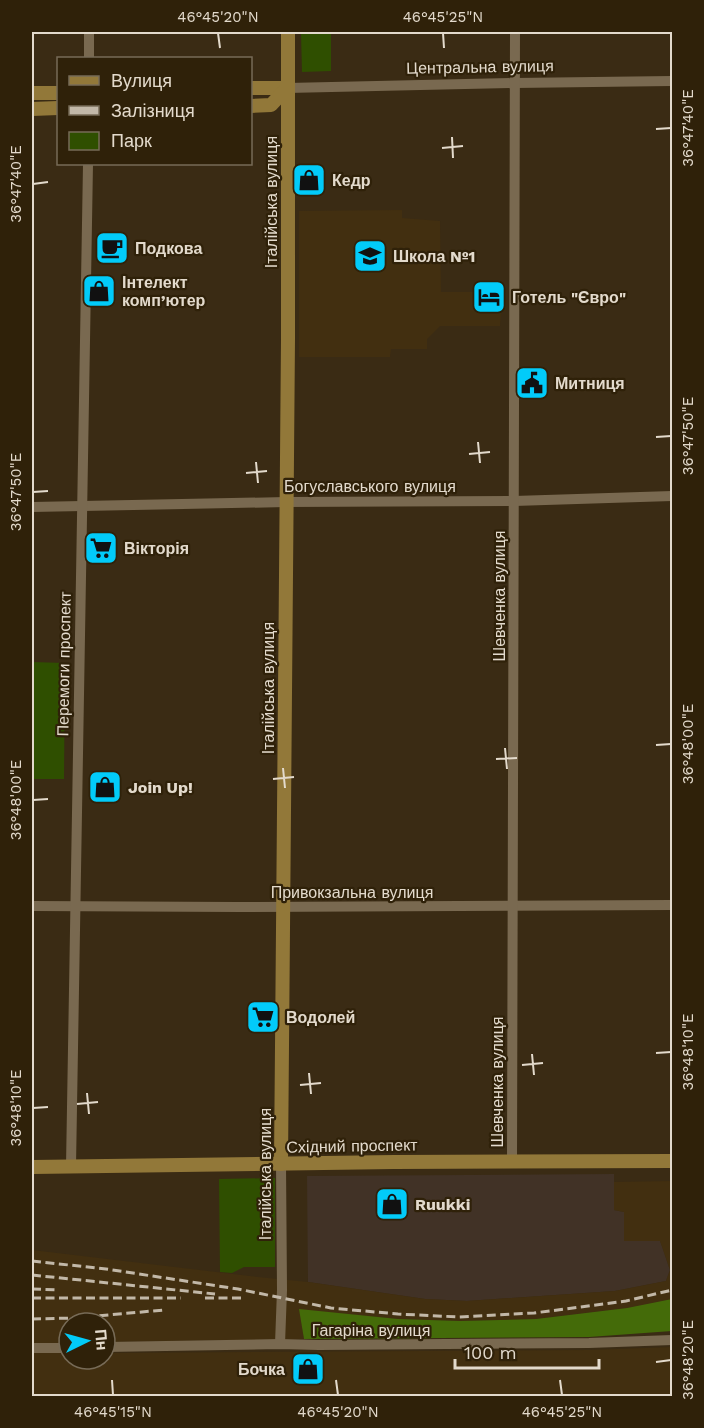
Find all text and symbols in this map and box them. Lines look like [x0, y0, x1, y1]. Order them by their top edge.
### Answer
text: 46°45'20"N [177, 8, 259, 26]
text: 46°45'25"N [403, 8, 483, 26]
street label: Центральна вулиця [406, 56, 554, 78]
legend [57, 57, 252, 165]
text: Вулиця [111, 70, 172, 91]
text: 36°47'40"E [679, 89, 697, 167]
text: Залізниця [111, 100, 195, 121]
text: Парк [111, 130, 152, 151]
street label: Італійська вулиця [262, 136, 281, 268]
text: 36°47'40"E [7, 145, 25, 223]
shop icon: Кедр [291, 162, 327, 198]
place label: Кедр [332, 171, 371, 190]
cafe icon: Подкова [94, 230, 130, 266]
school or university icon: Школа №1 [352, 238, 388, 274]
place label: Подкова [135, 239, 202, 258]
place label: Школа №1 [393, 247, 475, 266]
shop icon: Інтелект комп’ютер [81, 273, 117, 309]
place label: Інтелект комп’ютер [122, 273, 206, 310]
hotel icon: Готель "Євро" [471, 279, 507, 315]
place label: Готель "Євро" [512, 288, 626, 307]
public building icon: Митниця [514, 365, 550, 401]
place label: Митниця [555, 374, 625, 393]
text: 36°47'50"E [679, 397, 697, 475]
text: 36°47'50"E [7, 453, 25, 531]
street label: Богуславського вулиця [284, 477, 456, 496]
supermarket icon: Вікторія [83, 530, 119, 566]
street label: Шевченка вулиця [490, 530, 509, 662]
place label: Вікторія [124, 539, 189, 558]
street label: Перемоги проспект [53, 591, 75, 737]
street label: Італійська вулиця [259, 622, 278, 754]
text: 36°48'00"E [679, 704, 697, 784]
text: 36°48'00"E [7, 760, 25, 840]
shop icon: Join Up! [87, 769, 123, 805]
place label: Join Up! [128, 778, 193, 797]
street label: Привокзальна вулиця [271, 883, 433, 902]
supermarket icon: Водолей [245, 999, 281, 1035]
place label: Водолей [286, 1008, 355, 1027]
text: 36°48'10"E [679, 1013, 697, 1091]
street label: Шевченка вулиця [488, 1016, 507, 1148]
text: 36°48'10"E [7, 1069, 25, 1147]
street label: Італійська вулиця [256, 1108, 275, 1240]
street label: Східний проспект [286, 1135, 418, 1157]
shop icon: Ruukki [374, 1186, 410, 1222]
place label: Ruukki [415, 1195, 470, 1214]
north arrow [57, 1311, 117, 1371]
text: 36°48'20"E [679, 1320, 697, 1400]
street label: Гагаріна вулиця [312, 1321, 430, 1340]
text: Пн [91, 1328, 112, 1351]
scale bar [455, 1332, 599, 1370]
text: 100 m [464, 1342, 517, 1363]
shop icon: Бочка [290, 1351, 326, 1387]
place label: Бочка [238, 1360, 285, 1379]
text: 46°45'15"N [74, 1403, 152, 1421]
text: 46°45'20"N [297, 1403, 379, 1421]
text: 46°45'25"N [522, 1403, 602, 1421]

